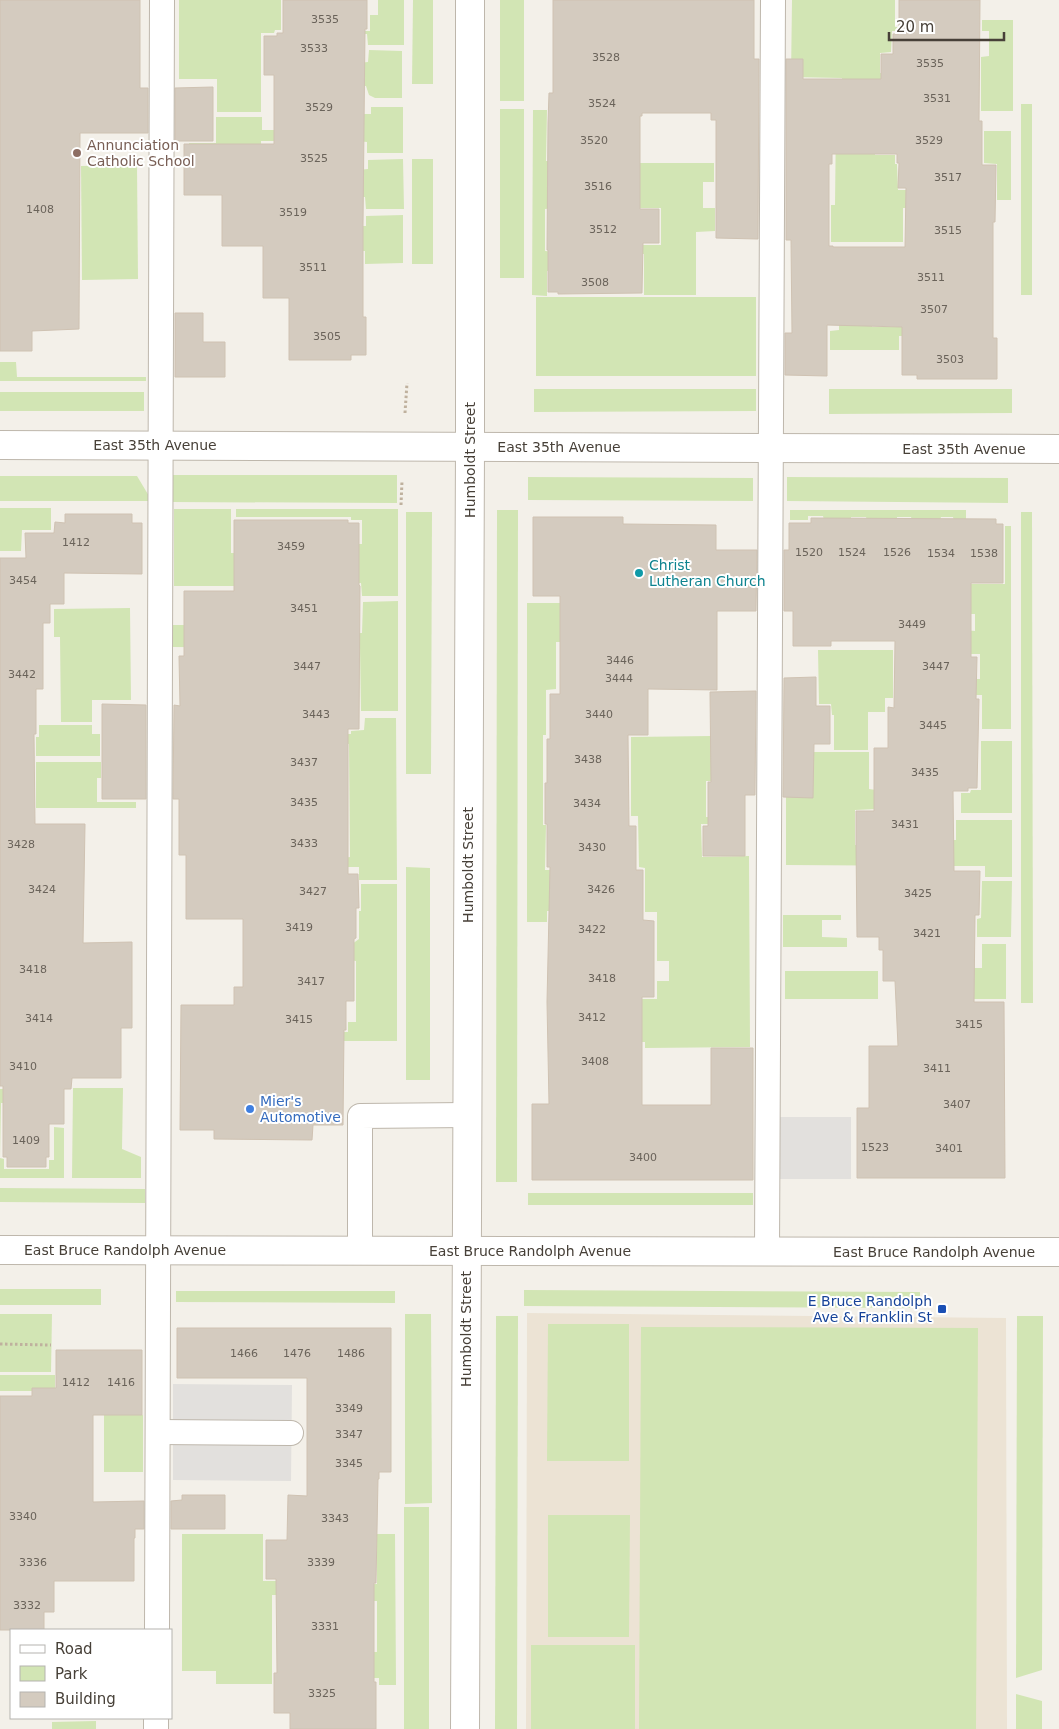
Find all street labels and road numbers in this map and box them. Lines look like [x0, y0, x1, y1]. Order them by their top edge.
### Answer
street label: Humboldt Street [462, 402, 478, 518]
street label: East 35th Avenue [93, 437, 217, 453]
street label: East 35th Avenue [497, 439, 621, 455]
street label: East 35th Avenue [902, 441, 1026, 457]
street label: Humboldt Street [460, 807, 476, 923]
street label: East Bruce Randolph Avenue [24, 1242, 226, 1258]
street label: East Bruce Randolph Avenue [429, 1243, 631, 1259]
street label: East Bruce Randolph Avenue [833, 1244, 1035, 1260]
street label: Humboldt Street [458, 1271, 474, 1387]

